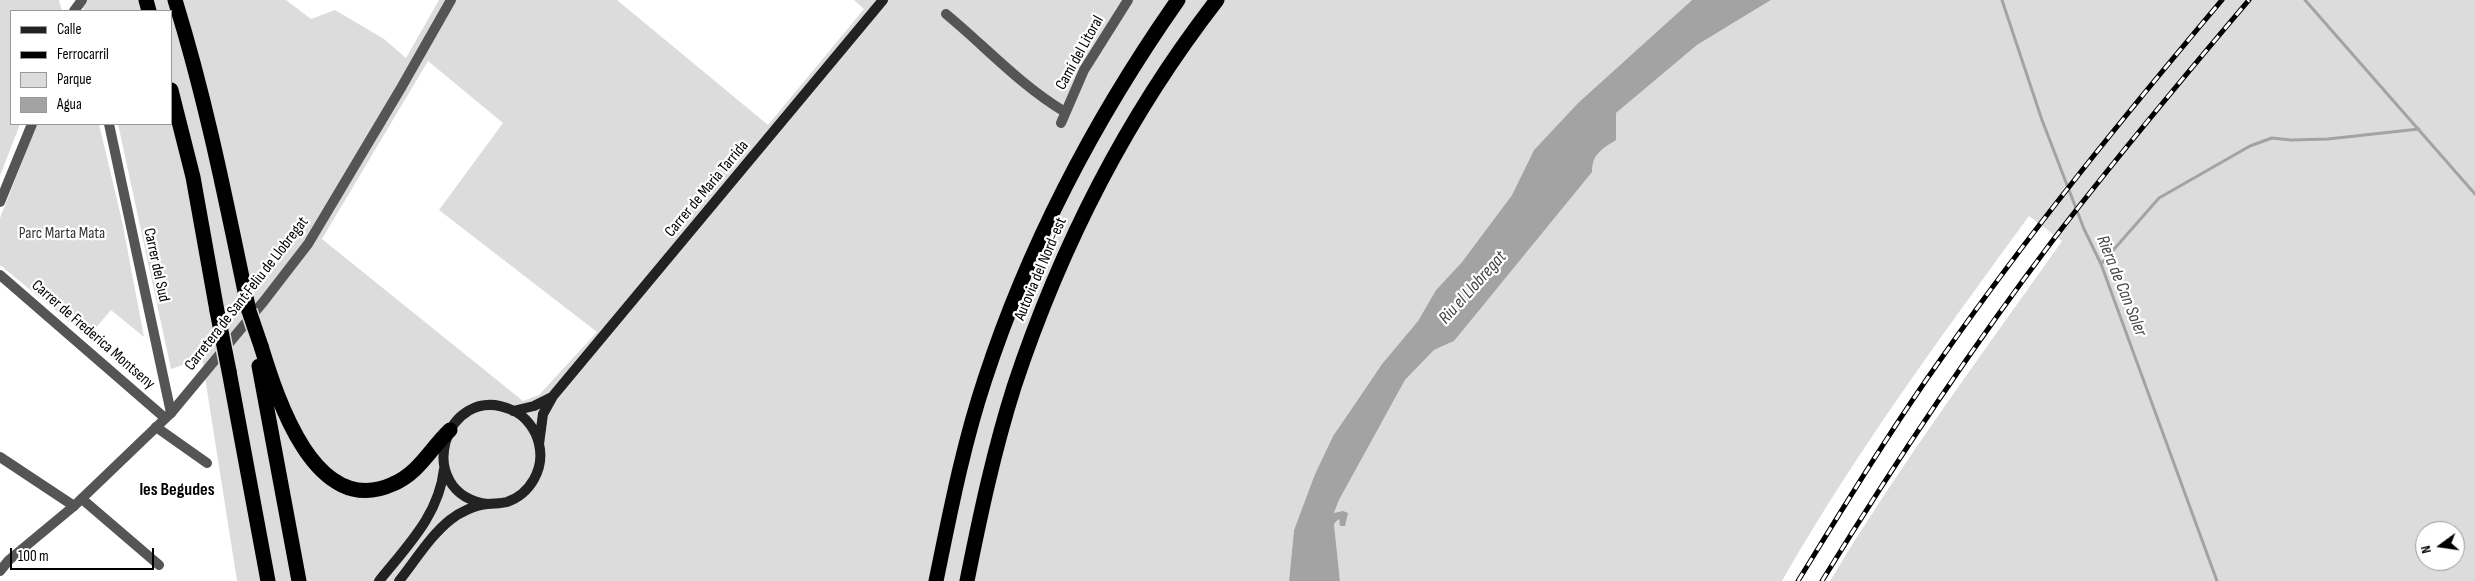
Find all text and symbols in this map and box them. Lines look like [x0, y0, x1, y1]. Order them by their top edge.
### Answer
legend [10, 10, 172, 125]
street label: Camí del Litoral [1052, 13, 1108, 93]
text: Calle [57, 20, 81, 39]
text: Ferrocarril [57, 45, 109, 64]
text: Parque [57, 70, 92, 89]
text: Agua [57, 95, 82, 114]
street label: Carrer de Maria Tarrida [661, 137, 753, 241]
street label: Carretera de Sant Feliu de Llobregat [181, 213, 313, 375]
street label: Autovia del Nord-est [1011, 215, 1071, 323]
park label: Parc Marta Mata [19, 224, 105, 244]
street label: Carrer del Sud [139, 226, 173, 304]
water label: Riera de Can Soler [2091, 232, 2151, 340]
water label: Riu el Llobregat [1435, 247, 1511, 329]
street label: Carrer de Frederica Montseny [27, 276, 159, 394]
district label: les Begudes [139, 479, 215, 501]
north arrow [2415, 521, 2465, 571]
scale bar [12, 538, 156, 570]
text: N [2417, 544, 2435, 555]
text: 100 m [18, 547, 49, 566]

